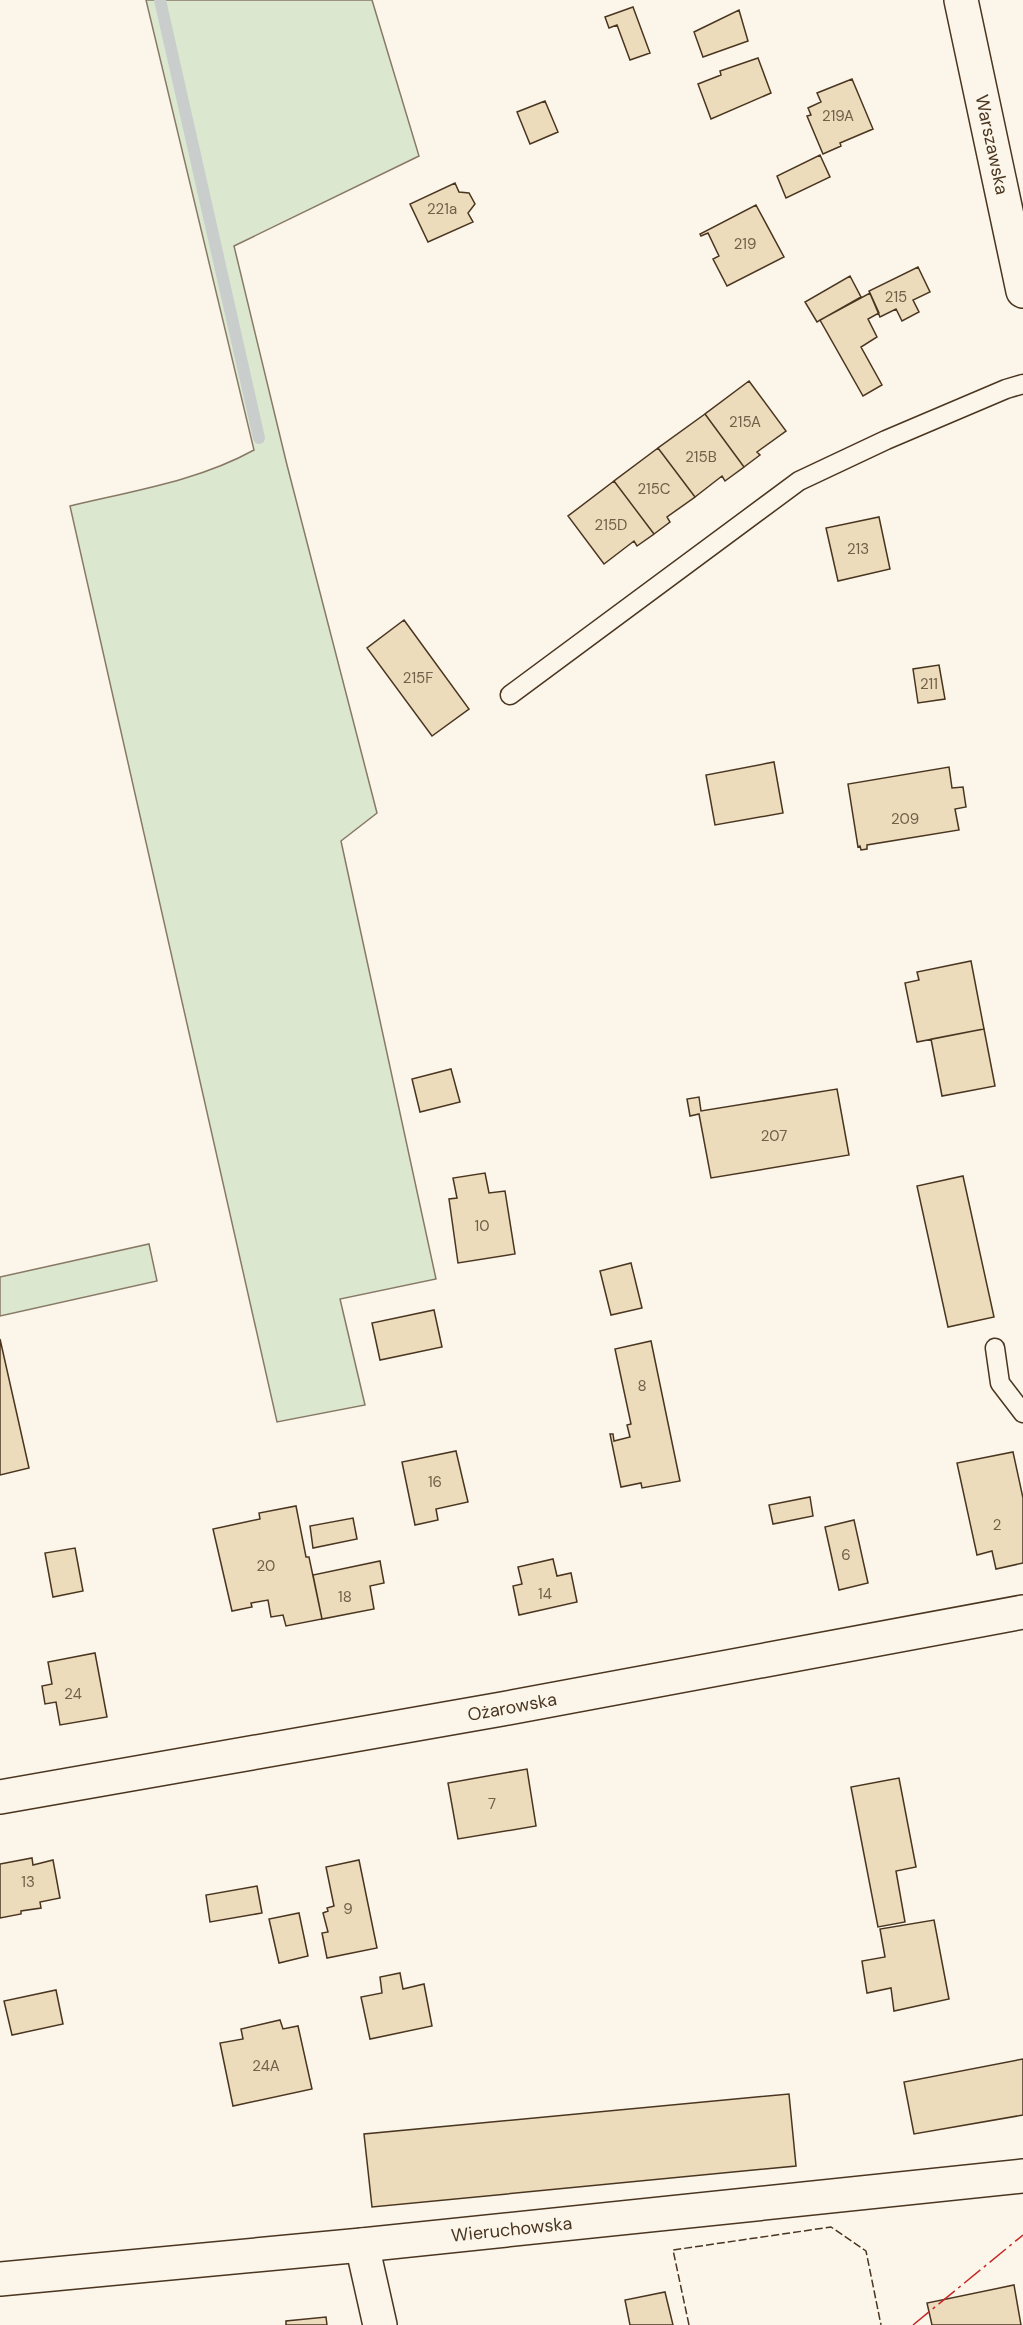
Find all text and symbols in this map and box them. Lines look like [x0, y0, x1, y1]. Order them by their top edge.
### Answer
street label: Warszawska [970, 93, 1014, 197]
house number: 219A [822, 106, 854, 126]
house number: 221a [427, 199, 457, 219]
house number: 219 [734, 234, 756, 254]
house number: 215 [885, 287, 907, 307]
house number: 215A [729, 412, 761, 432]
house number: 215B [685, 447, 717, 467]
house number: 215C [637, 479, 671, 499]
house number: 215D [595, 515, 627, 535]
house number: 213 [847, 539, 869, 559]
house number: 215F [403, 668, 433, 688]
house number: 211 [920, 674, 938, 694]
house number: 209 [891, 809, 919, 829]
house number: 207 [761, 1126, 787, 1146]
house number: 10 [475, 1216, 489, 1236]
house number: 8 [637, 1376, 647, 1396]
house number: 16 [428, 1472, 442, 1492]
house number: 2 [993, 1515, 1001, 1535]
house number: 6 [841, 1545, 851, 1565]
house number: 20 [257, 1556, 275, 1576]
house number: 14 [538, 1584, 552, 1604]
house number: 18 [338, 1587, 352, 1607]
house number: 24 [64, 1684, 82, 1704]
street label: Ożarowska [466, 1687, 559, 1727]
house number: 7 [488, 1794, 496, 1814]
house number: 13 [21, 1872, 35, 1892]
house number: 9 [343, 1899, 353, 1919]
house number: 24A [252, 2056, 280, 2076]
street label: Wieruchowska [450, 2211, 573, 2248]

